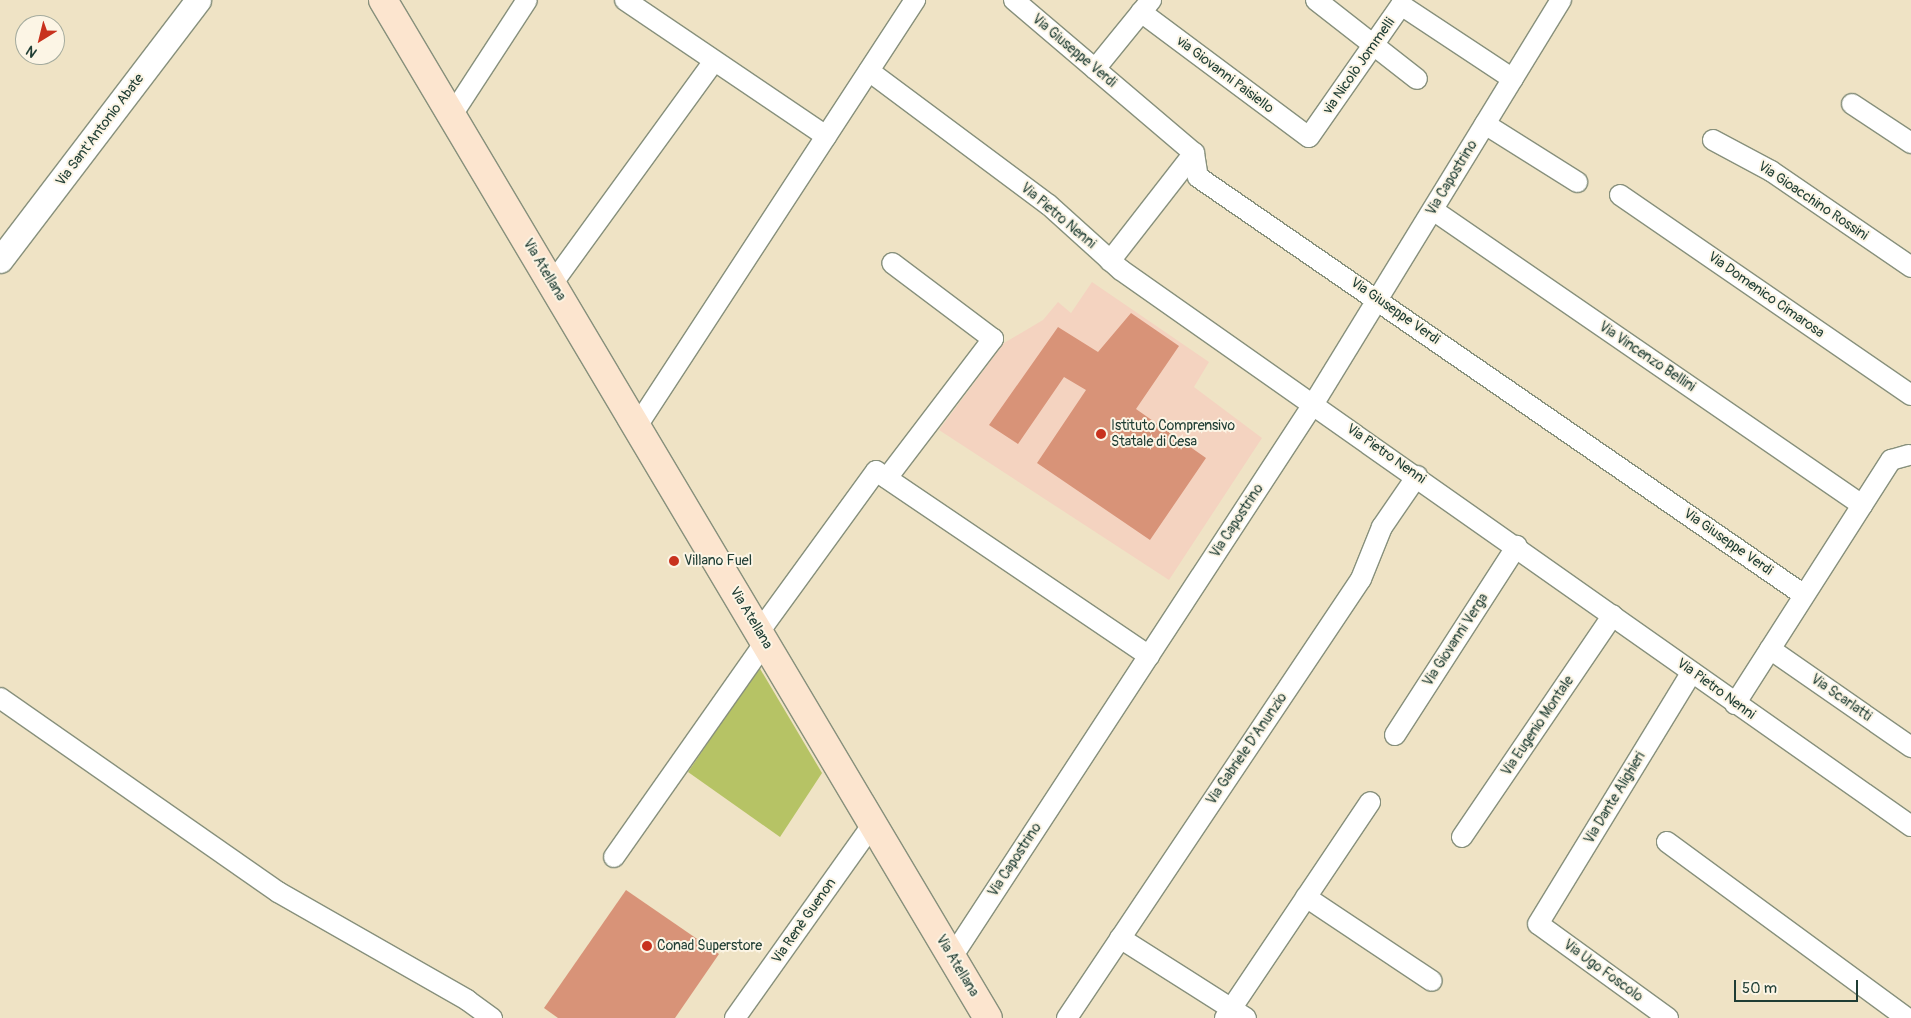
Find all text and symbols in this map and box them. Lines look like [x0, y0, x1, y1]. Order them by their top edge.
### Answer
street label: Via Giuseppe Verdi [1028, 11, 1120, 91]
north arrow [15, 15, 65, 65]
street label: via Nicolò Jommelli [1320, 15, 1398, 117]
street label: via Giovanni Paisiello [1173, 33, 1277, 117]
text: N [23, 42, 40, 61]
street label: Via Sant'Antonio Abate [52, 71, 148, 189]
street label: Via Capostrino [1423, 137, 1481, 219]
street label: Via Gioacchino Rossini [1755, 158, 1871, 244]
street label: Via Pietro Nenni [1017, 180, 1099, 252]
street label: Via Atellana [519, 236, 569, 304]
street label: Via Domenico Cimarosa [1705, 248, 1827, 342]
street label: Via Giuseppe Verdi [1347, 274, 1443, 348]
street label: Via Vincenzo Bellini [1596, 318, 1698, 396]
place label: Istituto Comprensivo Statale di Cesa [1111, 418, 1235, 451]
street label: Via Pietro Nenni [1343, 420, 1429, 488]
marker: Istituto Comprensivo Statale di Cesa [1095, 428, 1107, 440]
street label: Via Capostrino [1207, 481, 1267, 561]
street label: Via Giuseppe Verdi [1680, 505, 1776, 579]
place label: Villano Fuel [684, 553, 752, 569]
marker: Villano Fuel [668, 555, 680, 567]
street label: Via Atellana [726, 584, 776, 652]
street label: Via Giovanni Verga [1420, 590, 1492, 690]
street label: Via Pietro Nenni [1673, 655, 1759, 723]
street label: Via Scarlatti [1807, 671, 1875, 725]
street label: Via Eugenio Montale [1498, 673, 1578, 779]
street label: Via Gabriele D'Anunzio [1203, 690, 1291, 808]
street label: Via Dante Alighieri [1581, 749, 1649, 847]
street label: Via Capostrino [985, 820, 1045, 900]
street label: Via Renè Guenon [768, 875, 840, 967]
street label: Via Atellana [932, 932, 982, 1000]
street label: Via Ugo Foscolo [1560, 936, 1646, 1006]
place label: Conad Superstore [657, 938, 762, 954]
marker: Conad Superstore [641, 940, 653, 952]
scale bar [1736, 970, 1860, 1002]
text: 50 m [1742, 979, 1777, 998]

